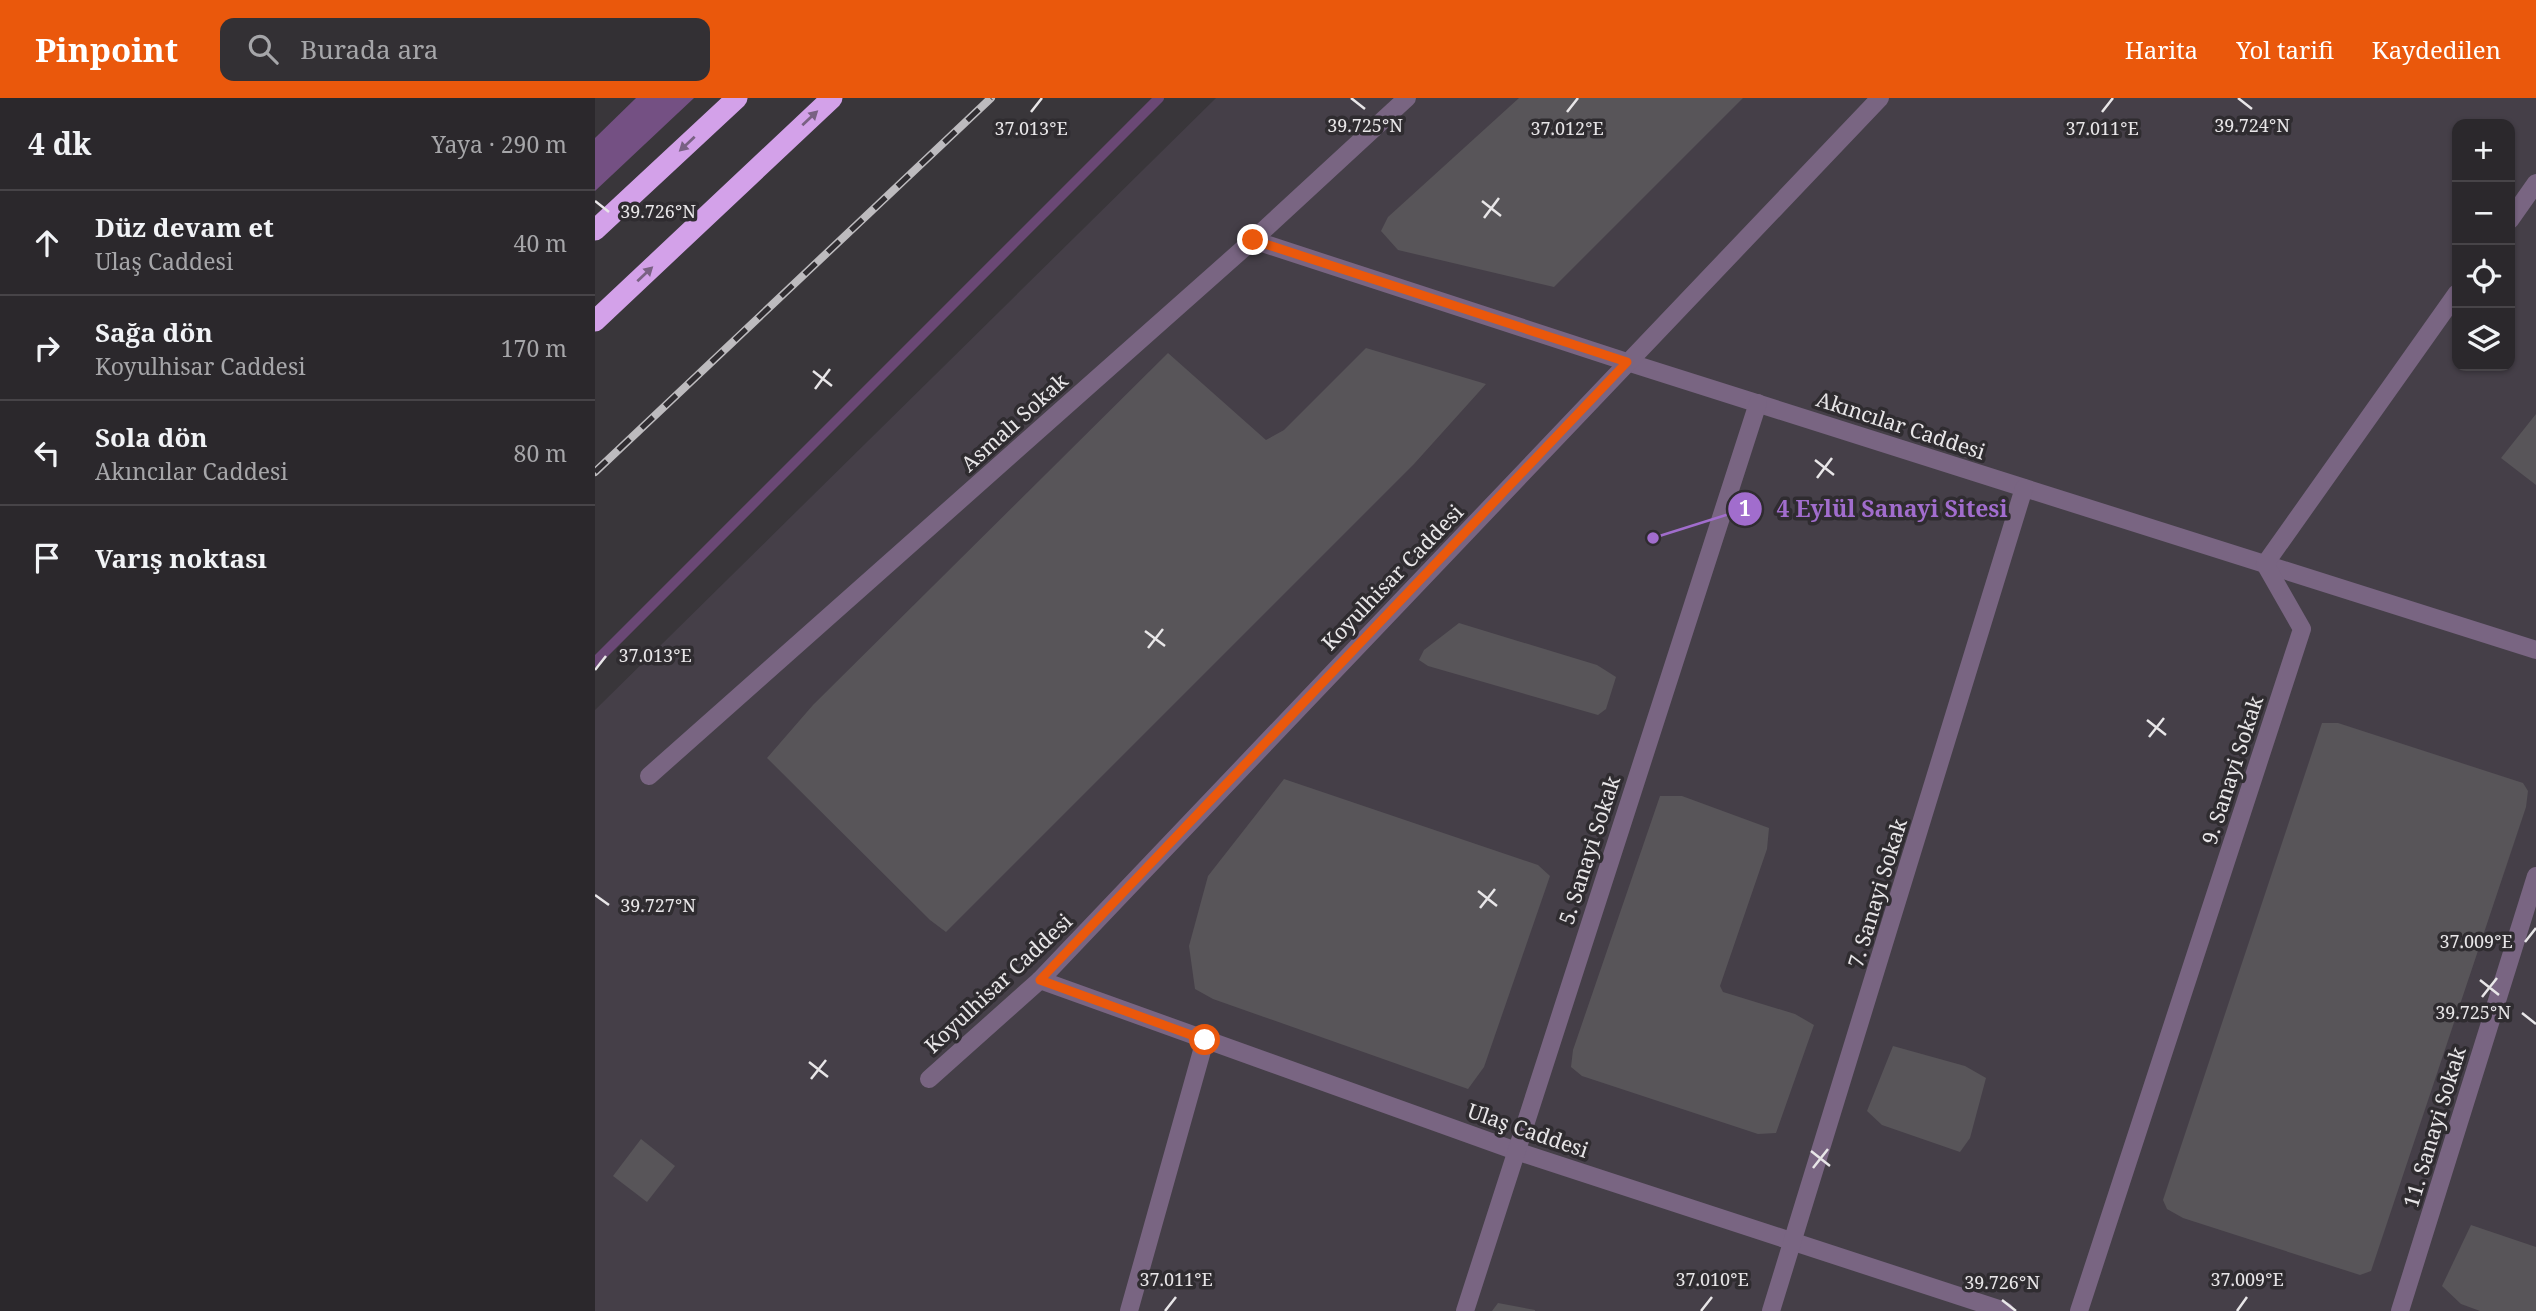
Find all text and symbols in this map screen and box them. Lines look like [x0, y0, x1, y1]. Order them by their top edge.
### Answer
search box [220, 18, 710, 81]
text: Pinpoint [35, 27, 178, 72]
icon: search [244, 30, 282, 68]
text: Burada ara [300, 31, 438, 67]
text: Harita [2125, 33, 2198, 66]
text: Yol tarifi [2236, 33, 2334, 66]
text: Kaydedilen [2372, 33, 2501, 66]
one-way arrow [801, 110, 819, 126]
text: 39.725°N [1327, 113, 1403, 137]
text: 39.724°N [2214, 113, 2290, 137]
text: 37.013°E [994, 116, 1068, 140]
text: 37.012°E [1530, 116, 1604, 140]
text: 37.011°E [2065, 116, 2139, 140]
map controls [2452, 119, 2515, 371]
button: + [2452, 119, 2515, 182]
text: 4 dk [28, 123, 91, 164]
text: Yaya · 290 m [432, 128, 567, 160]
one-way arrow [679, 136, 696, 152]
button: − [2452, 182, 2515, 245]
text: 39.726°N [620, 199, 696, 223]
text: Düz devam et [95, 209, 274, 245]
icon: ahead [28, 224, 66, 262]
route end [1237, 224, 1268, 255]
text: 40 m [514, 227, 567, 259]
text: Ulaş Caddesi [95, 245, 233, 277]
button: locate [2452, 245, 2515, 308]
one-way arrow [636, 266, 653, 282]
button: layers [2452, 308, 2515, 371]
text: Sağa dön [95, 314, 213, 350]
icon: right [28, 329, 66, 367]
text: 170 m [501, 332, 567, 364]
text: Koyulhisar Caddesi [95, 350, 306, 382]
street label: Asmalı Sokak [955, 366, 1074, 477]
street label: Akıncılar Caddesi [1813, 384, 1989, 466]
text: Sola dön [95, 419, 208, 455]
icon: left [28, 434, 66, 472]
text: 80 m [514, 437, 567, 469]
text: Akıncılar Caddesi [95, 455, 288, 487]
callout: 4 Eylül Sanayi Sitesi [1728, 487, 2022, 531]
text: 4 Eylül Sanayi Sitesi [1776, 492, 2008, 524]
text: 1 [1739, 494, 1751, 522]
street label: Koyulhisar Caddesi [1315, 498, 1469, 656]
icon: arrive [28, 539, 66, 577]
text: Varış noktası [95, 540, 267, 576]
text: 37.013°E [618, 643, 692, 667]
street label: 9. Sanayi Sokak [2195, 691, 2269, 848]
street label: 5. Sanayi Sokak [1552, 771, 1626, 928]
street label: 7. Sanayi Sokak [1841, 814, 1913, 971]
text: 39.727°N [620, 893, 696, 917]
street label: Koyulhisar Caddesi [918, 907, 1078, 1059]
text: 37.009°E [2439, 929, 2513, 953]
text: 39.725°N [2435, 1000, 2511, 1024]
route start [1189, 1024, 1220, 1055]
street label: 11. Sanayi Sokak [2396, 1043, 2472, 1211]
street label: Ulaş Caddesi [1464, 1096, 1593, 1164]
text: 37.011°E [1139, 1267, 1213, 1291]
text: 37.010°E [1675, 1267, 1749, 1291]
text: 37.009°E [2210, 1267, 2284, 1291]
text: 39.726°N [1964, 1270, 2040, 1294]

